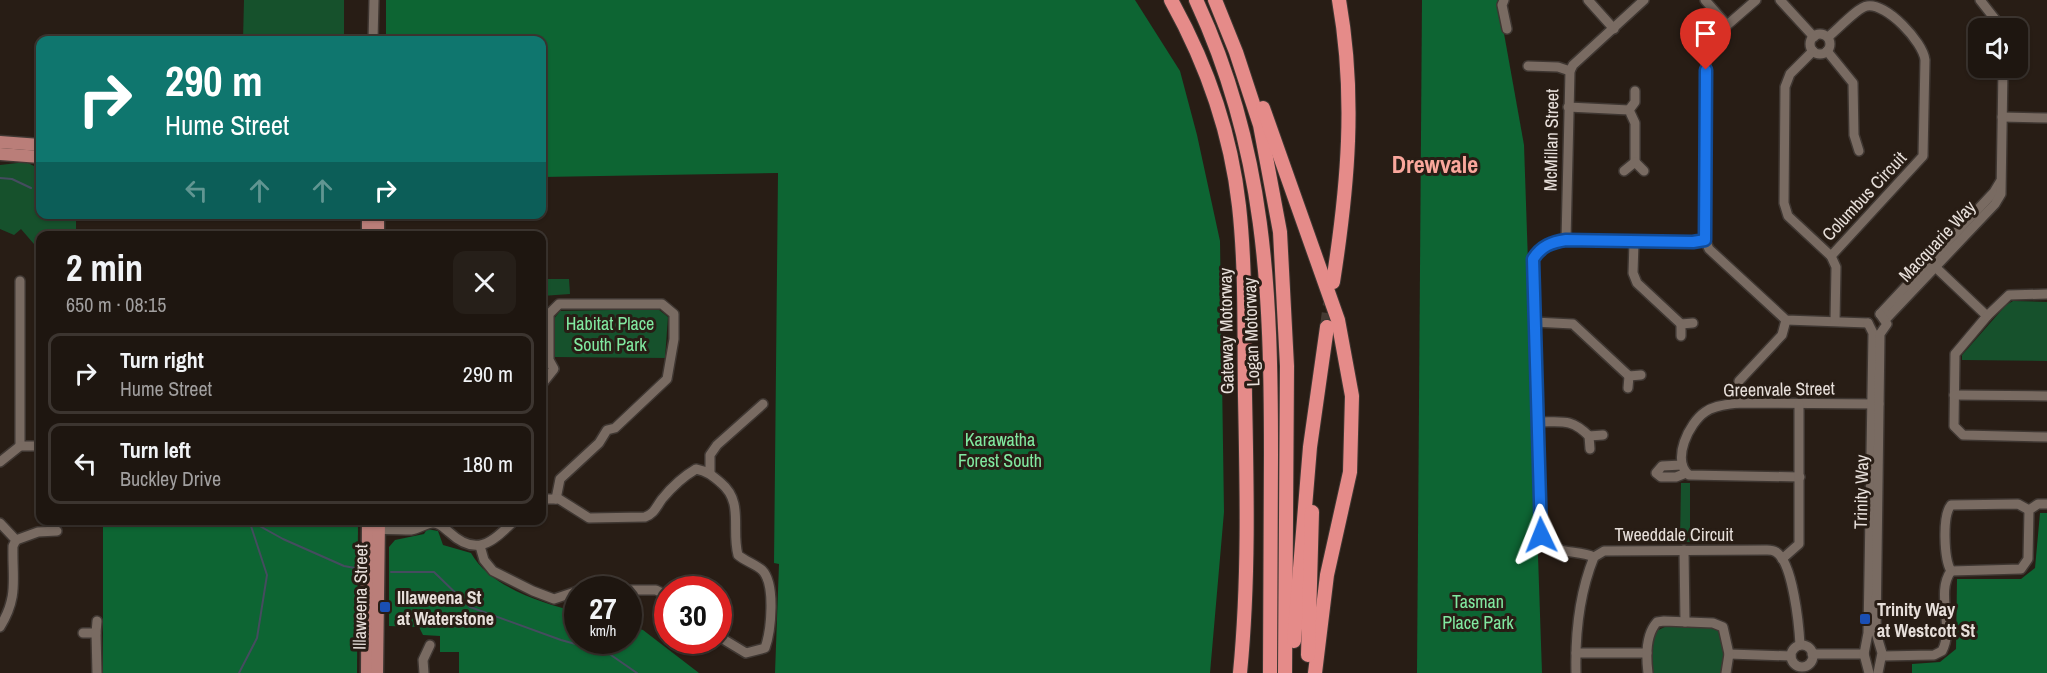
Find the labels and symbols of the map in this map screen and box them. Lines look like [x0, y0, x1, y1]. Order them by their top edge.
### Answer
pin [1680, 8, 1731, 70]
street label: McMillan Street [1538, 89, 1564, 191]
street label: Columbus Circuit [1816, 146, 1912, 246]
district label: Drewvale [1392, 148, 1478, 180]
street label: Macquarie Way [1893, 194, 1982, 287]
street label: Gateway Motorway [1212, 267, 1240, 394]
street label: Logan Motorway [1237, 276, 1265, 387]
park label: Habitat Place South Park [566, 311, 654, 357]
street label: Greenvale Street [1723, 376, 1835, 402]
park label: Karawatha Forest South [958, 427, 1042, 473]
street label: Trinity Way [1848, 454, 1874, 529]
position arrow [1509, 503, 1573, 567]
street label: Tweeddale Circuit [1615, 522, 1733, 547]
street label: Illaweena Street [347, 544, 373, 650]
speed limit sign: 30 [654, 576, 732, 654]
place label: Illaweena St at Waterstone [397, 585, 494, 631]
park label: Tasman Place Park [1442, 589, 1514, 635]
place label: Trinity Way at Westcott St [1877, 597, 1975, 643]
marker: Illaweena St at Waterstone [378, 600, 392, 614]
marker: Trinity Way at Westcott St [1858, 612, 1872, 626]

